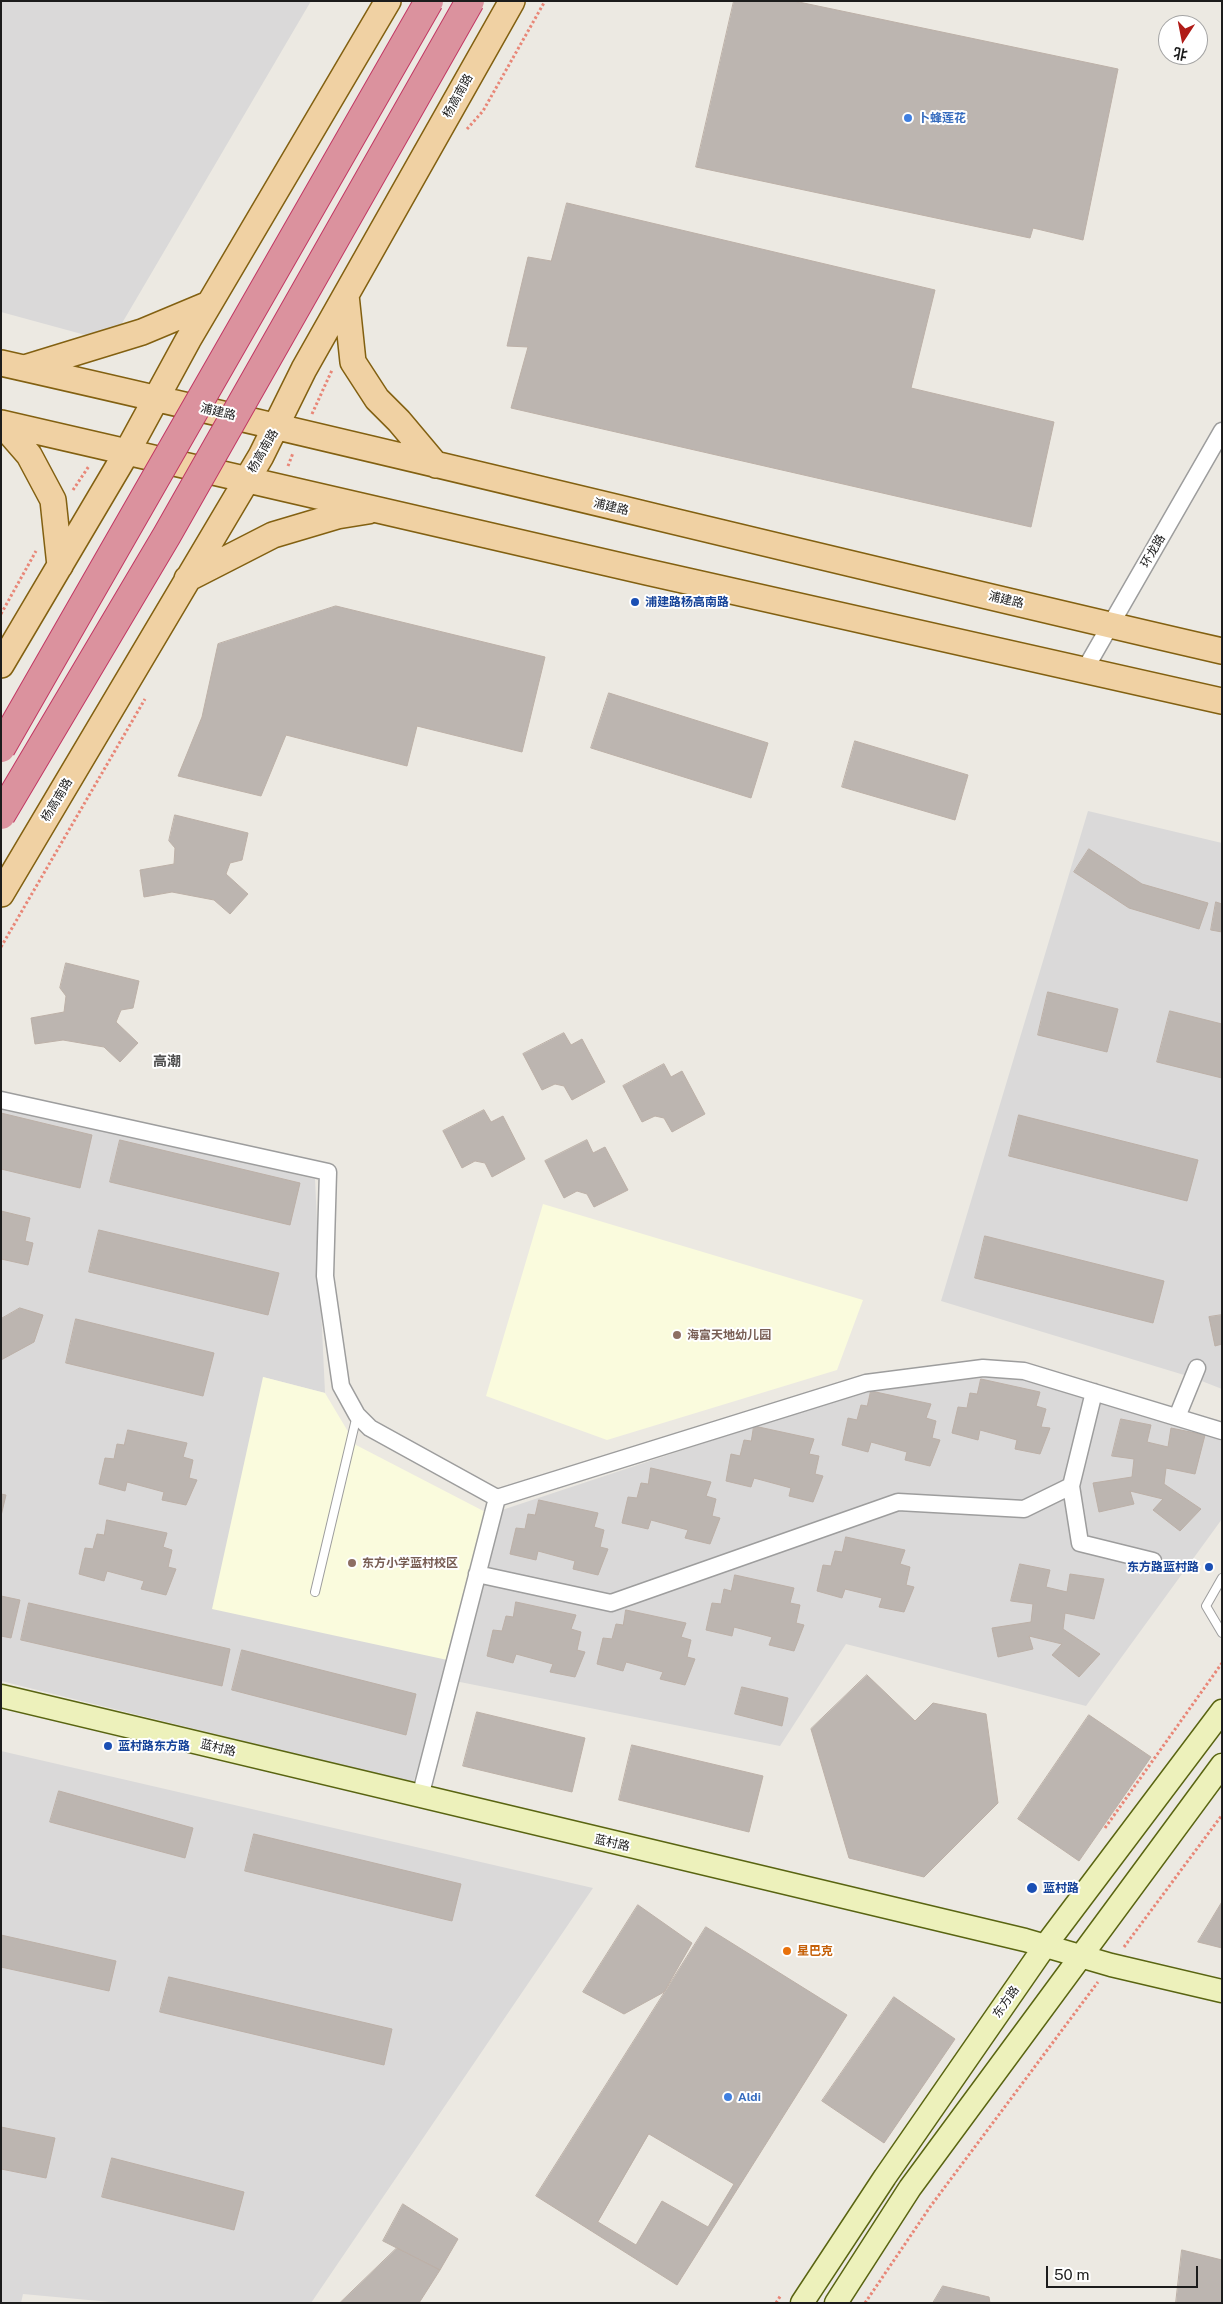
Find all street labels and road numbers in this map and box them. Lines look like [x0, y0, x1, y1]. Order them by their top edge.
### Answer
street label: 杨高南路 [440, 72, 476, 120]
street label: 浦建路 [199, 401, 237, 423]
street label: 杨高南路 [245, 427, 281, 475]
street label: 浦建路 [592, 496, 630, 518]
street label: 环龙路 [1138, 532, 1168, 570]
street label: 浦建路 [987, 589, 1025, 611]
street label: 杨高南路 [38, 776, 76, 824]
street label: 蓝村路 [199, 1737, 237, 1759]
street label: 蓝村路 [593, 1832, 631, 1854]
street label: 东方路 [990, 1983, 1022, 2021]

